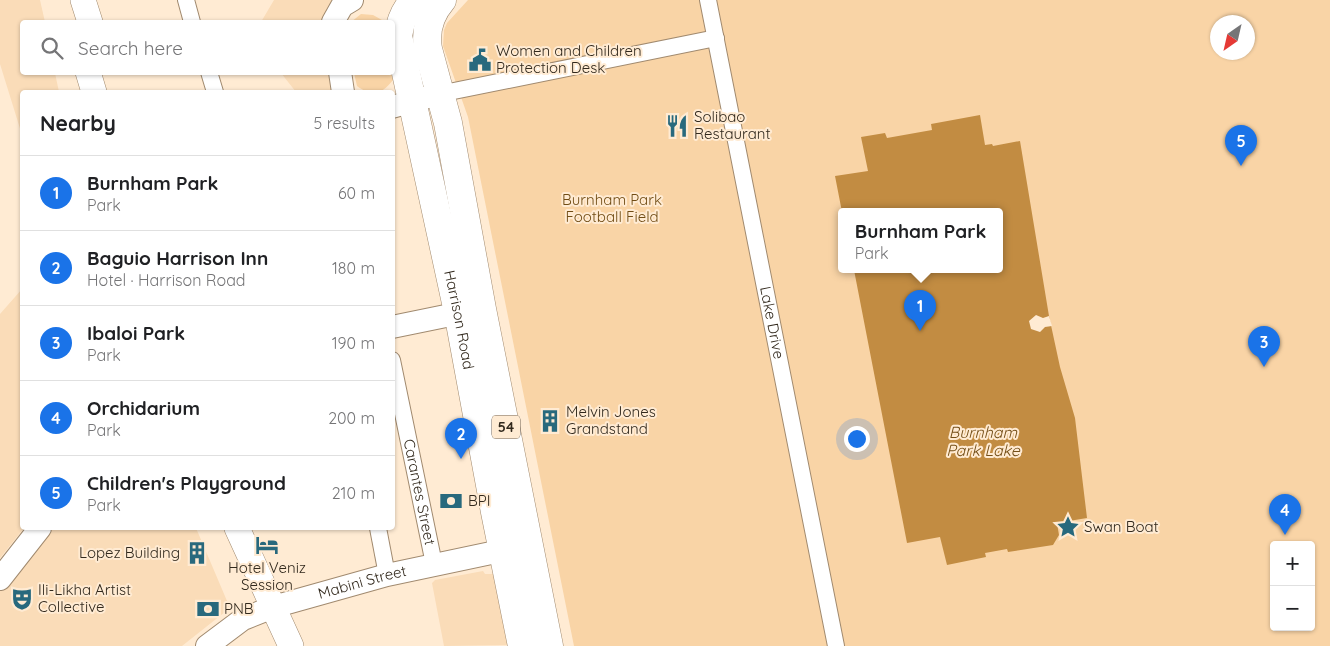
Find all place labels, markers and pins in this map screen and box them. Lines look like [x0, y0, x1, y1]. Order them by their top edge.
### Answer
place label: Women and Children Protection Desk [496, 41, 642, 77]
public building icon: Women and Children Protection Desk [467, 47, 493, 73]
place label: Solibao Restaurant [694, 107, 771, 143]
restaurant icon: Solibao Restaurant [664, 113, 690, 139]
pin: 5 [1225, 125, 1257, 166]
pin: 1 [904, 290, 936, 331]
pin: 3 [1248, 326, 1280, 367]
place label: Melvin Jones Grandstand [566, 402, 656, 438]
building icon: Melvin Jones Grandstand [537, 408, 563, 434]
pin: 2 [445, 418, 477, 459]
bank icon: BPI [438, 488, 464, 514]
place label: BPI [468, 491, 490, 510]
pin: 4 [1269, 494, 1301, 535]
place icon: Swan Boat [1055, 514, 1081, 540]
place label: Swan Boat [1084, 517, 1159, 536]
hotel icon: Hotel Veniz Session [254, 532, 280, 558]
building icon: Lopez Building [184, 540, 210, 566]
place label: Lopez Building [79, 543, 180, 562]
place label: Hotel Veniz Session [228, 558, 306, 594]
place label: Ili-Likha Artist Collective [38, 580, 131, 616]
theatre icon: Ili-Likha Artist Collective [9, 586, 35, 612]
bank icon: PNB [195, 596, 221, 622]
place label: PNB [224, 599, 254, 618]

